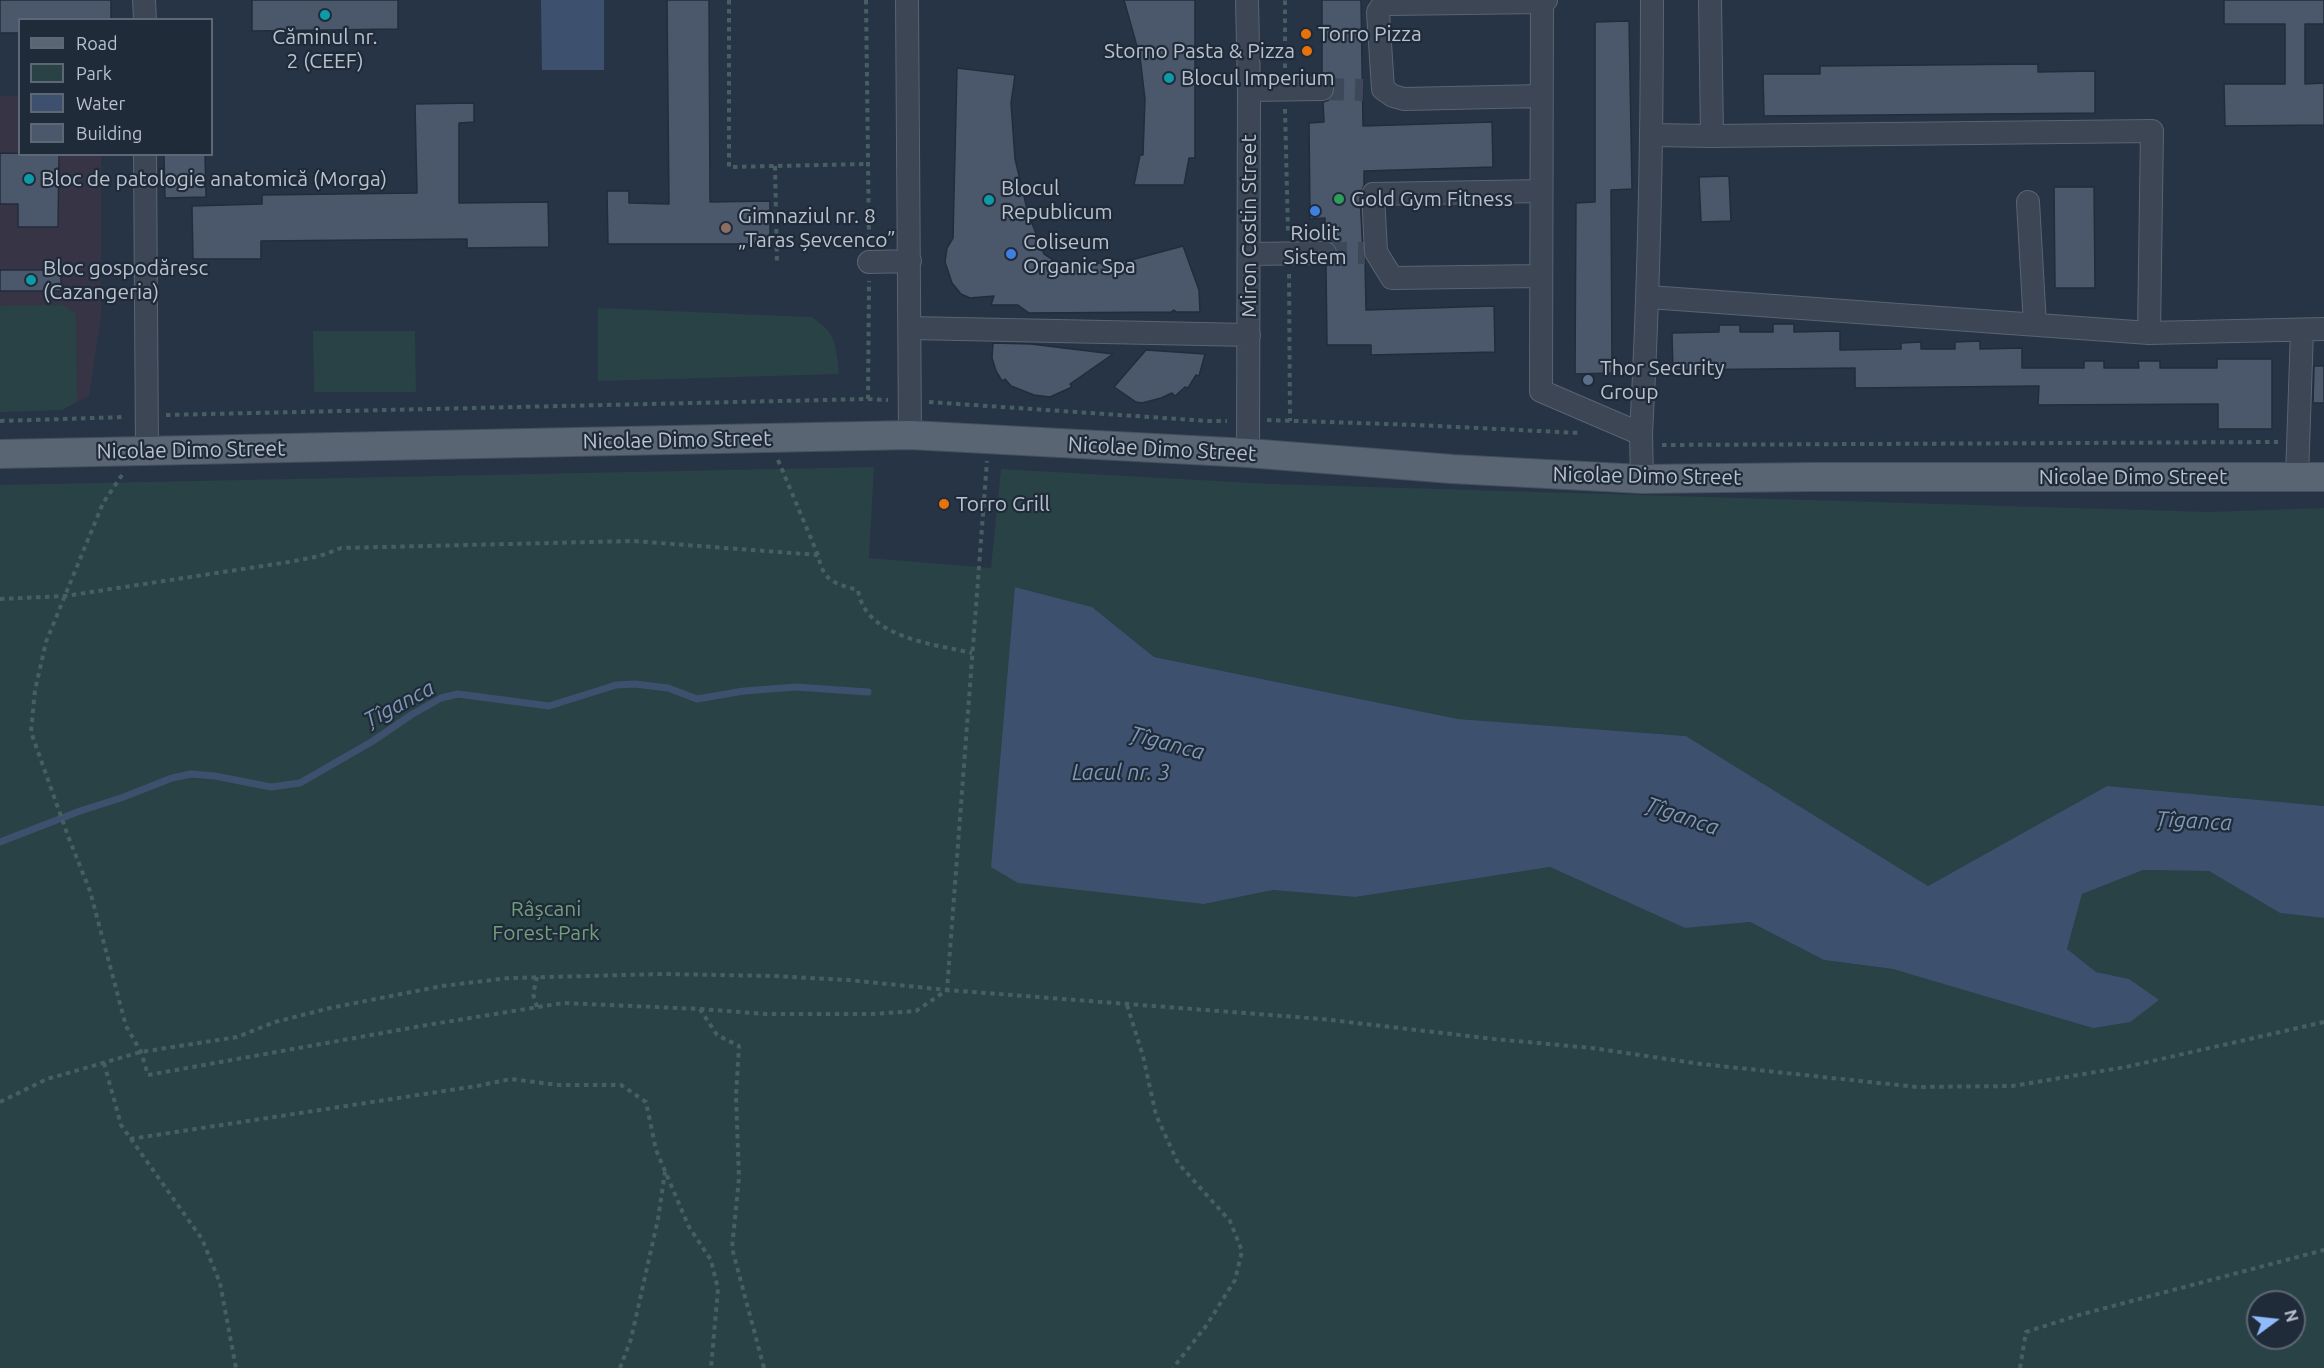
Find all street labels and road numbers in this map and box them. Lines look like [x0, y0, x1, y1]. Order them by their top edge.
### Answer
street label: Miron Costin Street [1236, 134, 1262, 318]
street label: Nicolae Dimo Street [582, 426, 772, 454]
street label: Nicolae Dimo Street [1067, 431, 1257, 467]
street label: Nicolae Dimo Street [96, 436, 286, 464]
street label: Nicolae Dimo Street [1552, 462, 1742, 490]
street label: Nicolae Dimo Street [2039, 464, 2227, 490]

